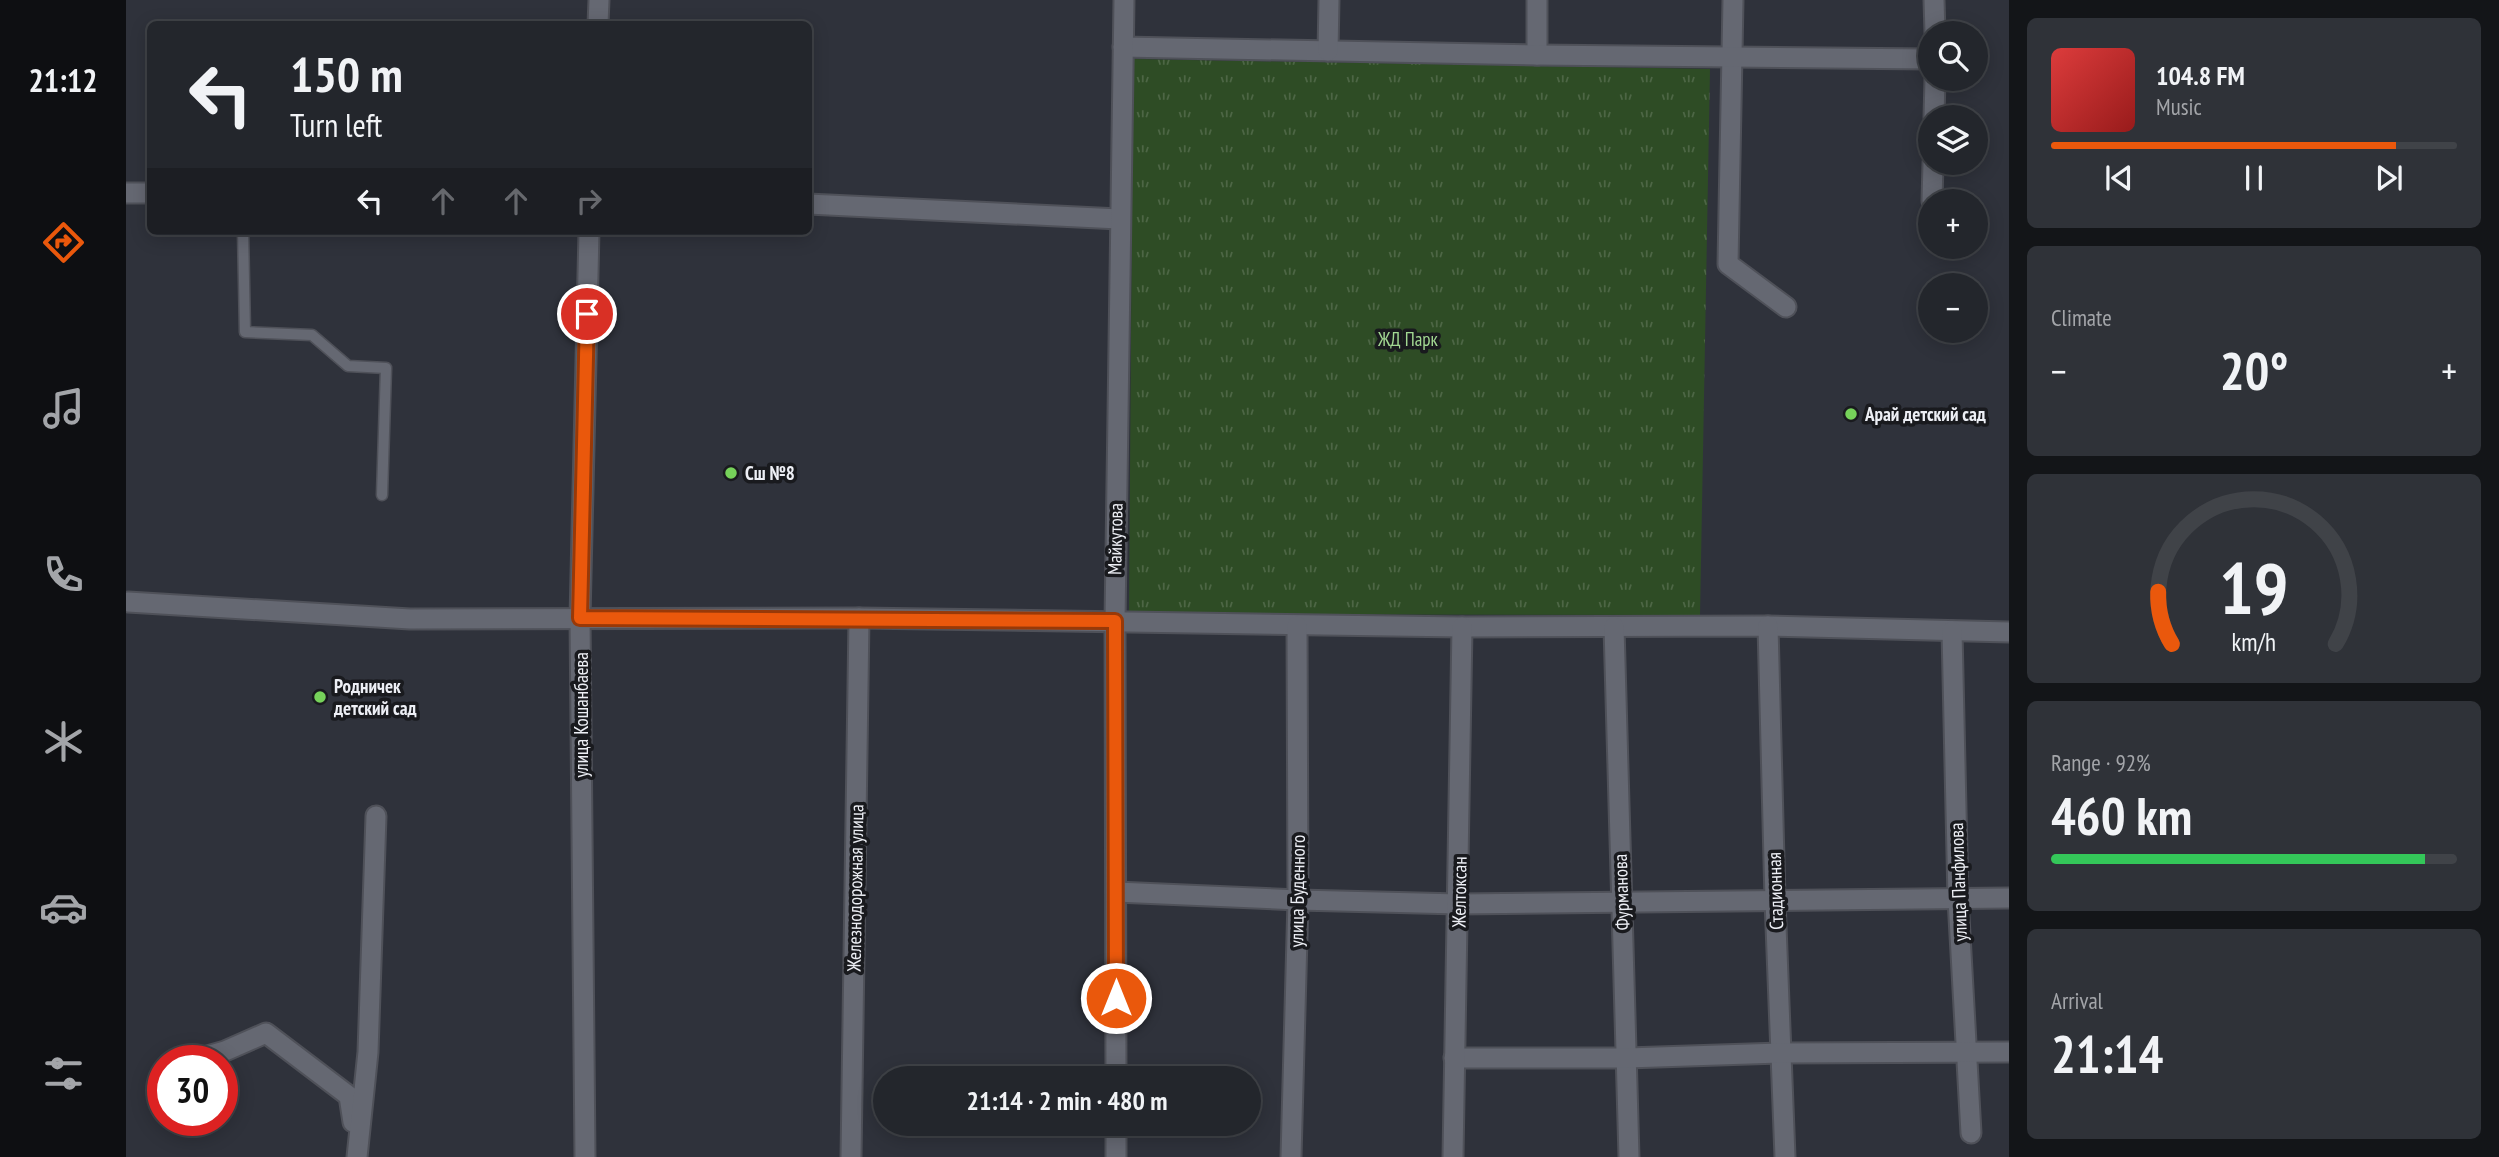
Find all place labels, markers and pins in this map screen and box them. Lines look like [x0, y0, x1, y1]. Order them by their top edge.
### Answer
pin [557, 284, 617, 344]
place label: Арай детский сад [1864, 402, 1986, 426]
marker: Арай детский сад [1843, 406, 1859, 422]
place label: Сш №8 [745, 461, 795, 485]
marker: Сш №8 [723, 465, 739, 481]
place label: Родничек детский сад [333, 674, 417, 720]
marker: Родничек детский сад [312, 689, 328, 705]

